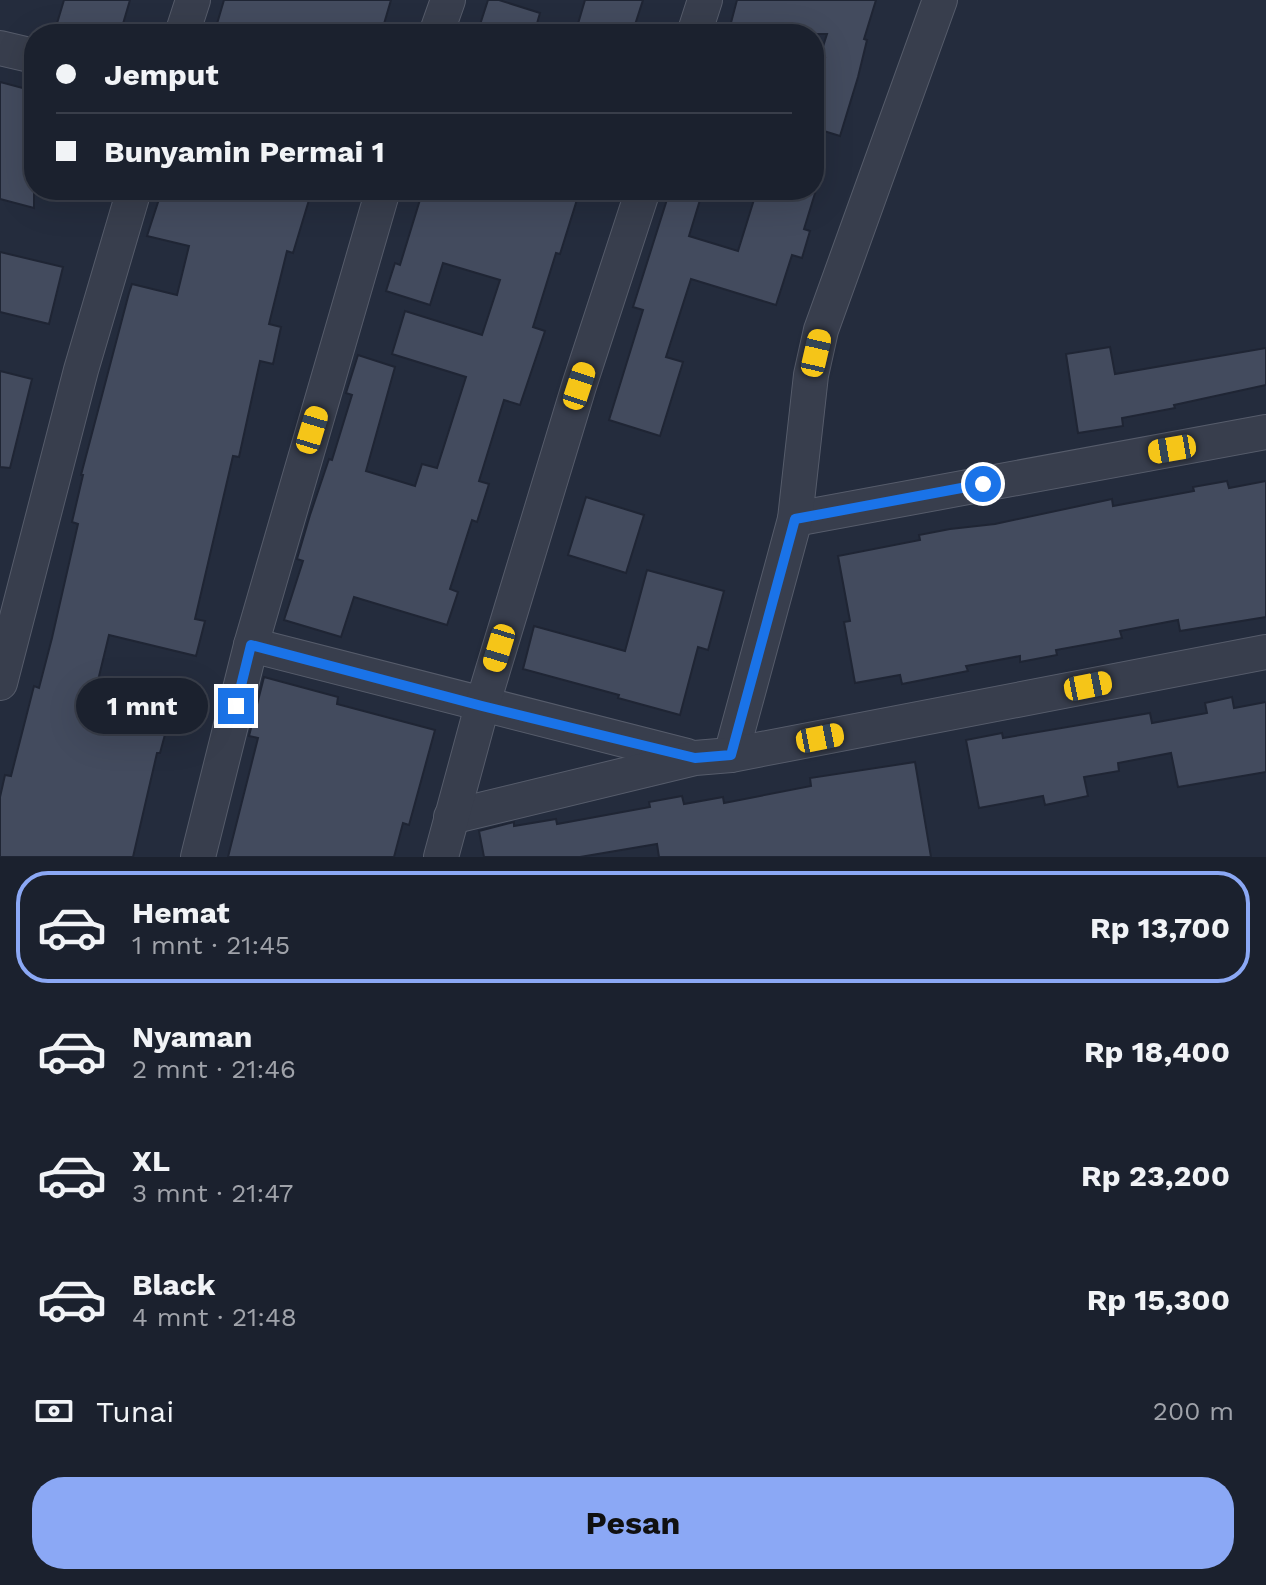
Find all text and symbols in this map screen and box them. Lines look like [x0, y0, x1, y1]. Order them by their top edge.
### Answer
text: Jemput [104, 57, 219, 92]
text: Bunyamin Permai 1 [104, 134, 385, 169]
car [799, 327, 833, 379]
car [560, 359, 598, 413]
car [294, 404, 330, 456]
car [1146, 433, 1198, 465]
route start [965, 466, 1001, 502]
car [481, 622, 517, 674]
car [1062, 670, 1114, 702]
callout: 1 mnt [76, 678, 208, 734]
route end [218, 688, 254, 724]
text: 1 mnt [107, 691, 177, 721]
car [794, 722, 846, 754]
icon: car [36, 891, 108, 963]
text: Hemat [132, 895, 230, 930]
text: Rp 13,700 [1090, 910, 1230, 945]
text: 1 mnt · 21:45 [132, 930, 290, 960]
icon: car [36, 1015, 108, 1087]
text: Nyaman [132, 1019, 252, 1054]
text: Rp 18,400 [1084, 1034, 1230, 1069]
text: 2 mnt · 21:46 [132, 1054, 296, 1084]
icon: car [36, 1139, 108, 1211]
text: XL [132, 1143, 170, 1178]
text: Rp 23,200 [1081, 1158, 1230, 1193]
text: 3 mnt · 21:47 [132, 1178, 293, 1208]
icon: car [36, 1263, 108, 1335]
text: Black [132, 1267, 216, 1302]
text: Rp 15,300 [1087, 1282, 1230, 1317]
text: 4 mnt · 21:48 [132, 1302, 297, 1332]
icon: cash [32, 1389, 76, 1433]
text: Tunai [96, 1394, 174, 1429]
text: 200 m [1153, 1396, 1234, 1426]
button: Pesan [32, 1477, 1234, 1569]

